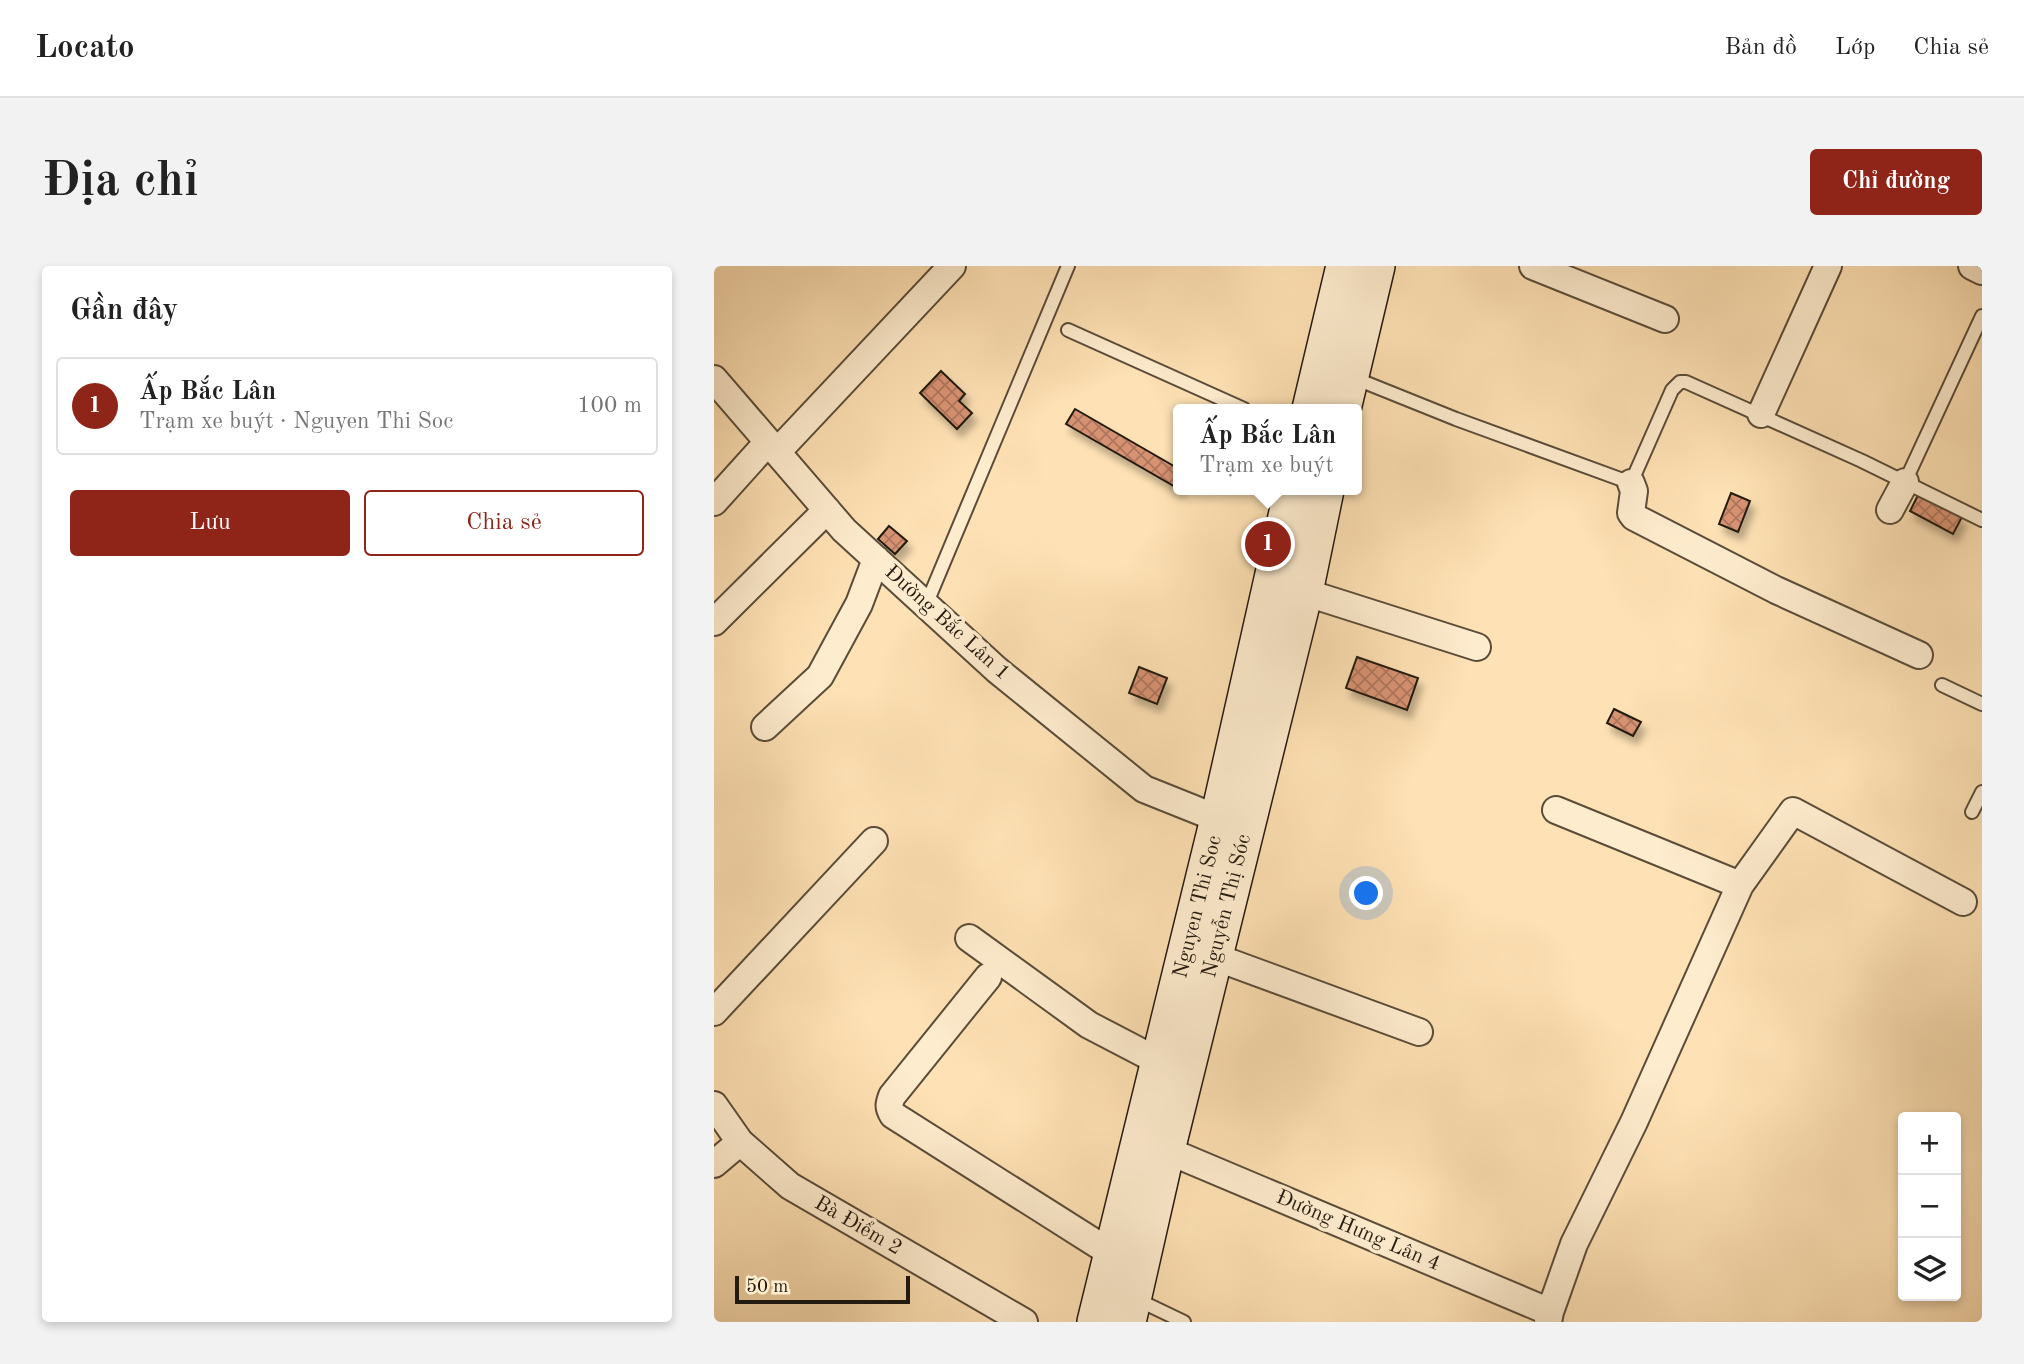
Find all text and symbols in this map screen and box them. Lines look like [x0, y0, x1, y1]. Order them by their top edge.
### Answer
text: Locato [35, 32, 135, 65]
text: Bản đồ [1724, 36, 1797, 60]
text: Lớp [1835, 36, 1875, 60]
text: Chia sẻ [1913, 36, 1989, 60]
button: Chỉ đường [1810, 149, 1982, 215]
text: Địa chỉ [42, 158, 199, 207]
text: Gần đây [70, 296, 178, 326]
text: Ấp Bắc Lân [139, 379, 276, 405]
text: 1 [88, 394, 102, 417]
text: 100 m [577, 394, 642, 417]
popup [1173, 404, 1362, 495]
text: Trạm xe buýt · Nguyen Thi Soc [139, 410, 453, 433]
text: Ấp Bắc Lân [1199, 423, 1336, 449]
text: Trạm xe buýt [1199, 454, 1334, 477]
button: Lưu [70, 490, 350, 556]
button: Chia sẻ [364, 490, 644, 556]
pin: 1 [1245, 518, 1291, 570]
street label: Đường Bắc Lân 1 [880, 560, 1015, 684]
street label: Nguyễn Thị Sóc [1197, 832, 1255, 980]
street label: Nguyen Thi Soc [1170, 833, 1226, 981]
your location [1349, 876, 1383, 910]
map controls [1898, 1112, 1961, 1301]
button: + [1898, 1112, 1961, 1175]
button: − [1898, 1175, 1961, 1238]
street label: Đường Hưng Lân 4 [1273, 1187, 1443, 1275]
street label: Bà Điểm 2 [811, 1191, 906, 1259]
button: layers [1898, 1238, 1961, 1301]
scale bar [735, 1273, 910, 1305]
text: 50 m [746, 1278, 788, 1297]

